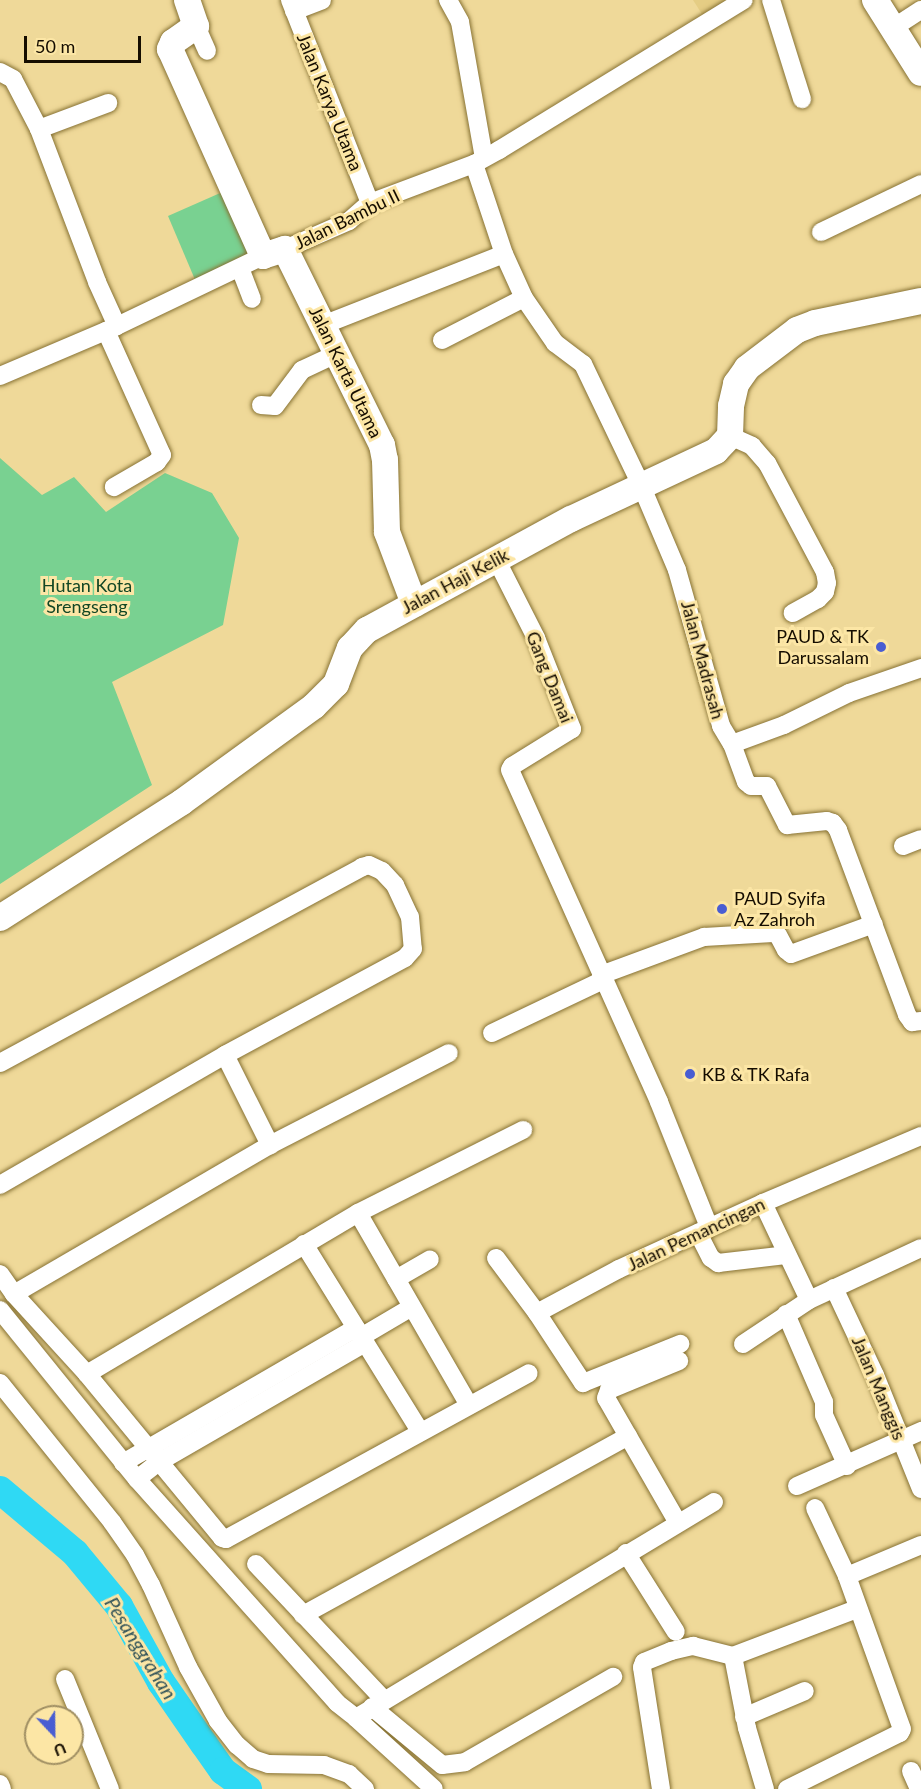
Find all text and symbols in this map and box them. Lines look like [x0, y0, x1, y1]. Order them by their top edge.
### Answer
scale bar [27, 24, 144, 62]
street label: Jalan Karya Utama [293, 30, 367, 174]
text: 50 m [35, 35, 75, 57]
street label: Jalan Bambu II [291, 184, 403, 254]
street label: Jalan Karta Utama [305, 303, 387, 441]
street label: Jalan Haji Kelik [398, 544, 512, 618]
park label: Hutan Kota Srengseng [42, 575, 132, 618]
street label: Jalan Madrasah [677, 598, 729, 722]
place label: PAUD & TK Darussalam [776, 626, 869, 668]
street label: Gang Damai [522, 628, 578, 726]
marker: PAUD & TK Darussalam [874, 640, 888, 654]
place label: PAUD Syifa Az Zahroh [734, 888, 825, 930]
marker: PAUD Syifa Az Zahroh [715, 902, 729, 916]
place label: KB & TK Rafa [702, 1063, 810, 1085]
marker: KB & TK Rafa [683, 1067, 697, 1081]
street label: Jalan Pemancingan [624, 1193, 768, 1275]
street label: Jalan Manggis [848, 1333, 910, 1443]
water label: Pesanggrahan [100, 1592, 182, 1704]
north arrow [24, 1705, 84, 1765]
text: U [51, 1739, 69, 1761]

